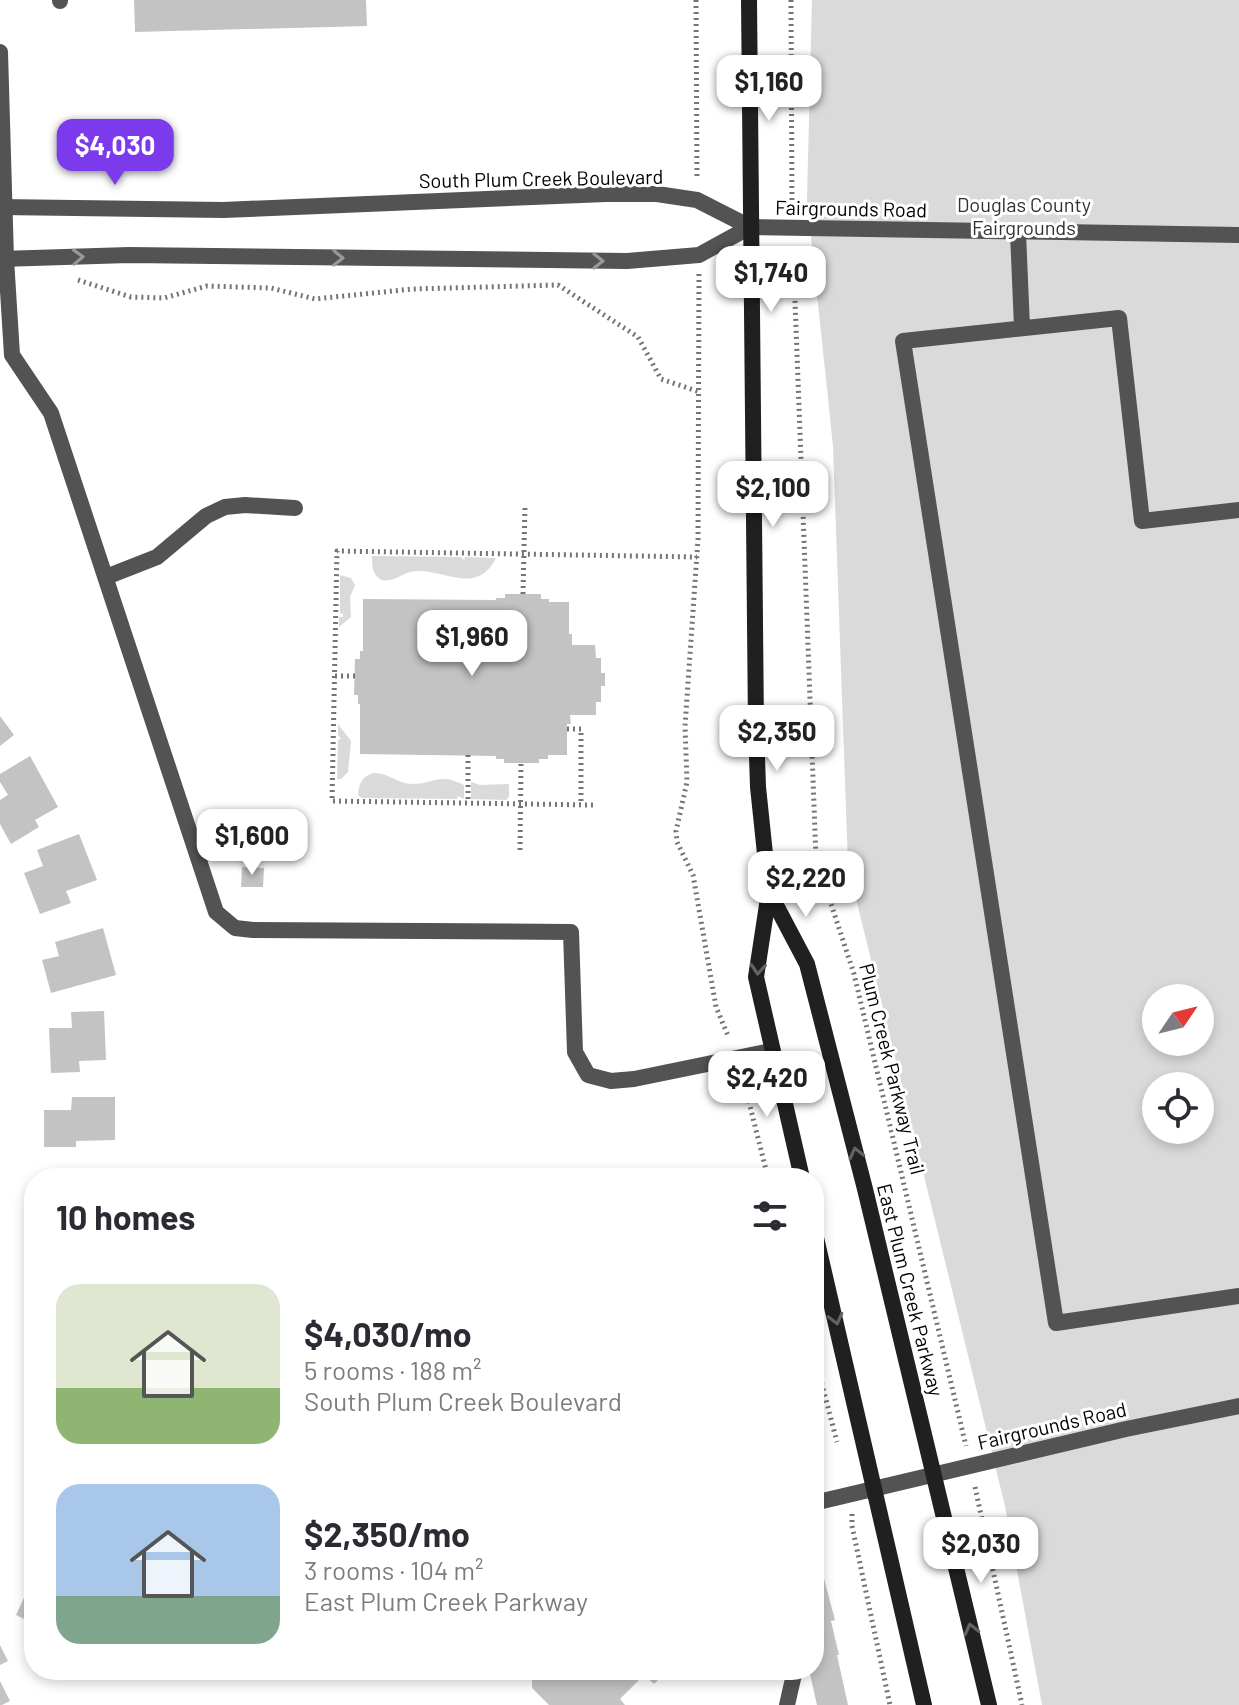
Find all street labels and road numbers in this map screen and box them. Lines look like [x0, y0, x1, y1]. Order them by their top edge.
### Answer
street label: South Plum Creek Boulevard [419, 164, 663, 192]
street label: Fairgrounds Road [775, 195, 927, 221]
street label: Plum Creek Parkway Trail [855, 961, 931, 1177]
street label: East Plum Creek Parkway [873, 1181, 949, 1399]
street label: Fairgrounds Road [975, 1396, 1129, 1454]

